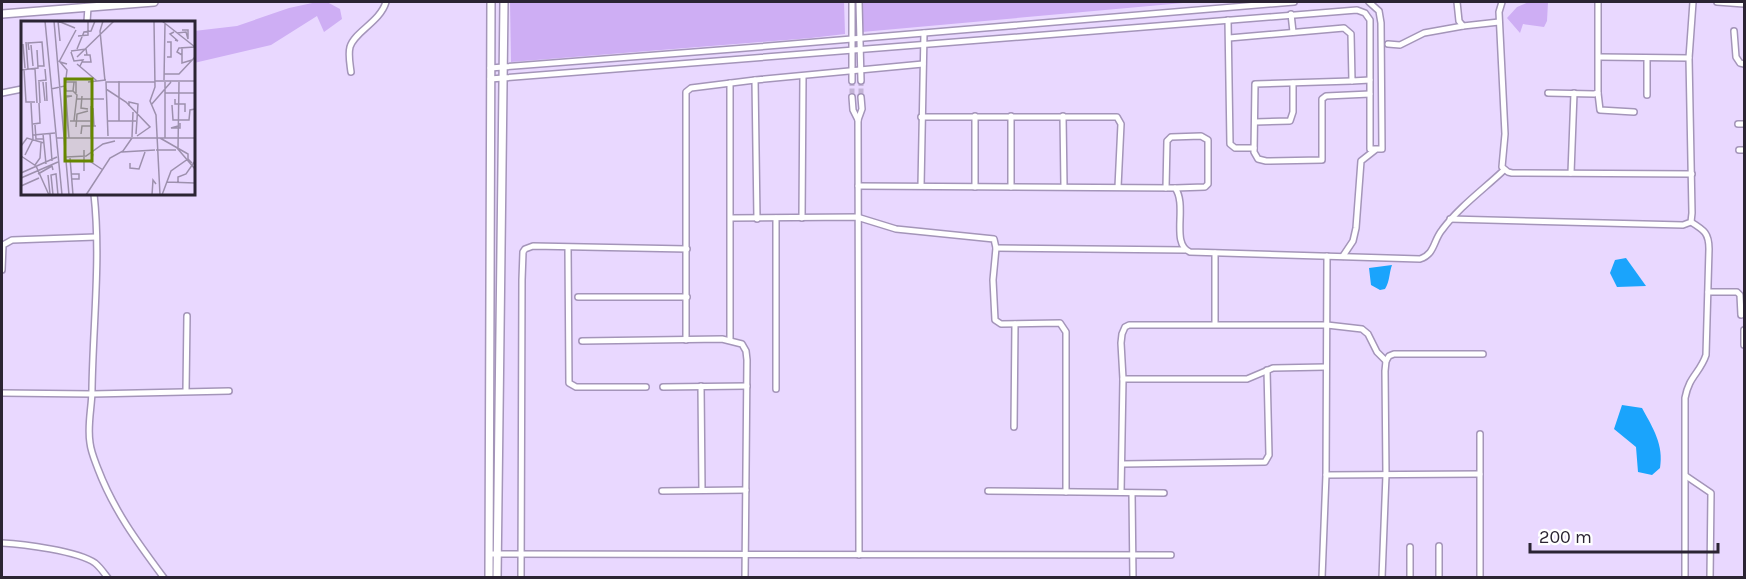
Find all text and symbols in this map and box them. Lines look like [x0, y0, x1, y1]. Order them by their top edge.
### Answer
inset map [21, 21, 195, 195]
scale bar [1530, 516, 1718, 554]
text: 200 m [1539, 526, 1592, 548]

